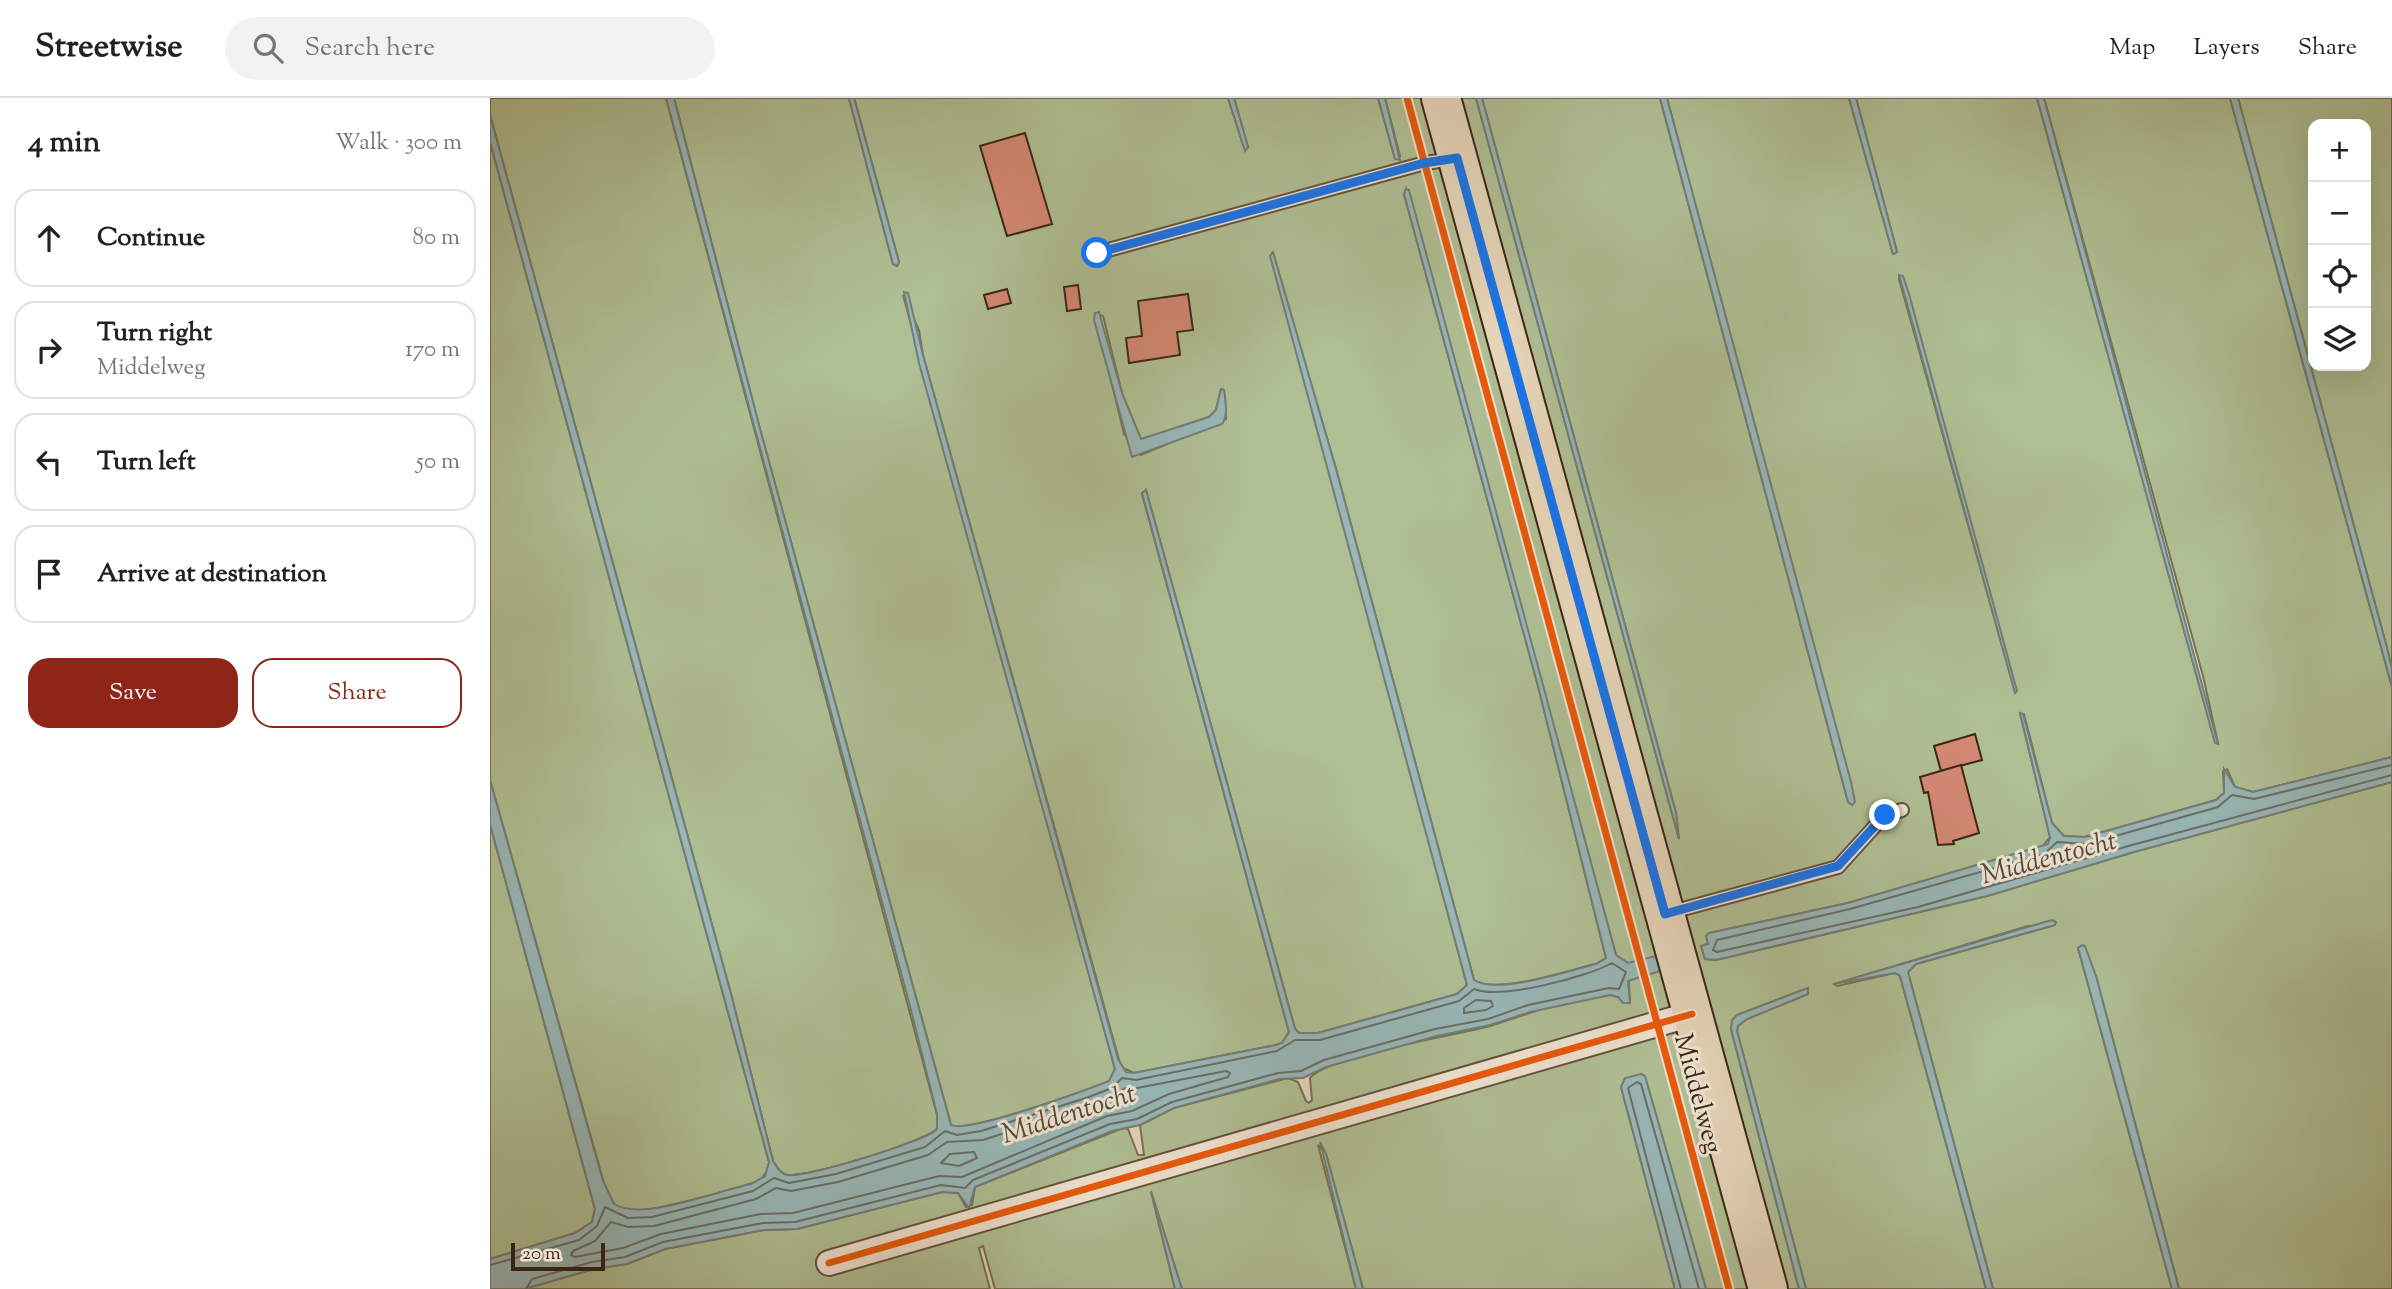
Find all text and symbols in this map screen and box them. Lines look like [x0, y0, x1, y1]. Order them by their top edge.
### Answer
search box [225, 17, 715, 80]
text: Streetwise [35, 24, 183, 72]
icon: search [249, 29, 287, 67]
text: Search here [305, 30, 435, 67]
text: Map [2109, 31, 2155, 65]
text: Layers [2193, 31, 2260, 65]
text: Share [2298, 31, 2357, 65]
map controls [2308, 119, 2371, 371]
button: + [2308, 119, 2371, 182]
text: 4 min [28, 122, 101, 165]
text: Walk · 300 m [335, 127, 462, 160]
button: − [2308, 182, 2371, 245]
icon: ahead [30, 219, 68, 257]
text: Continue [97, 220, 205, 257]
text: 80 m [412, 222, 460, 255]
route start [1081, 237, 1112, 268]
button: locate [2308, 245, 2371, 308]
button: layers [2308, 308, 2371, 371]
text: Turn right [97, 315, 212, 352]
icon: right [30, 331, 68, 369]
text: 170 m [405, 334, 460, 367]
text: Middelweg [97, 352, 205, 385]
icon: left [30, 443, 68, 481]
text: Turn left [97, 444, 196, 481]
text: 50 m [416, 446, 460, 479]
icon: arrive [30, 555, 68, 593]
text: Arrive at destination [97, 556, 327, 593]
button: Save [28, 658, 238, 728]
button: Share [252, 658, 462, 728]
route end [1869, 799, 1900, 830]
water label: Middentocht [1976, 822, 2122, 896]
street label: Middelweg [1663, 1030, 1731, 1158]
water label: Middentocht [996, 1074, 1142, 1156]
scale bar [511, 1240, 606, 1272]
text: 20 m [522, 1241, 561, 1268]

